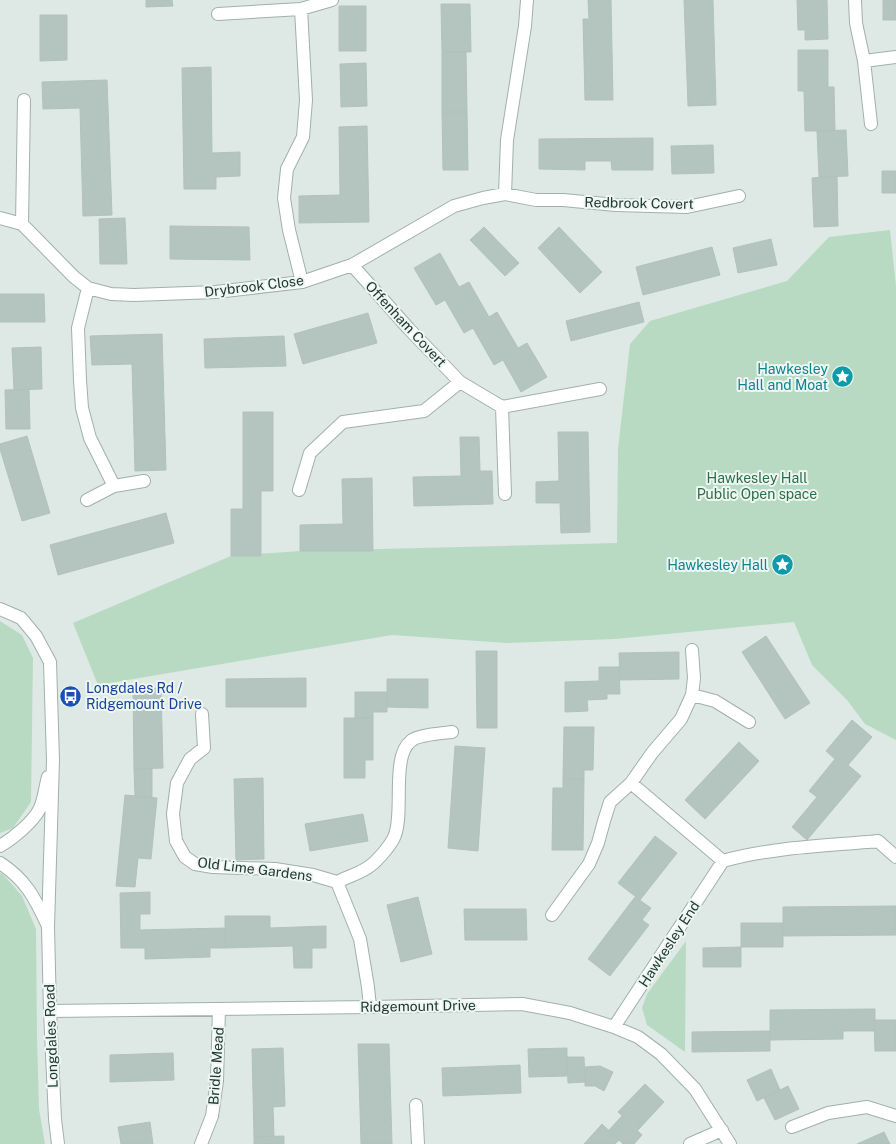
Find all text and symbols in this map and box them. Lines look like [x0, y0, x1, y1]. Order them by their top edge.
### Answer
street label: Redbrook Covert [584, 194, 694, 212]
street label: Drybrook Close [203, 272, 305, 300]
street label: Offenham Covert [362, 278, 450, 370]
place label: Hawkesley Hall and Moat [737, 361, 829, 393]
place icon: Hawkesley Hall and Moat [830, 364, 856, 390]
park label: Hawkesley Hall Public Open space [697, 470, 817, 502]
place icon: Hawkesley Hall [770, 552, 796, 578]
place label: Hawkesley Hall [667, 557, 768, 573]
place label: Longdales Rd / Ridgemount Drive [86, 680, 202, 712]
bus stop icon: Longdales Rd / Ridgemount Drive [57, 683, 83, 709]
street label: Old Lime Gardens [197, 854, 313, 884]
street label: Hawkesley End [635, 898, 703, 990]
street label: Longdales Road [41, 984, 61, 1088]
street label: Ridgemount Drive [360, 997, 476, 1015]
street label: Bridle Mead [205, 1026, 227, 1106]

